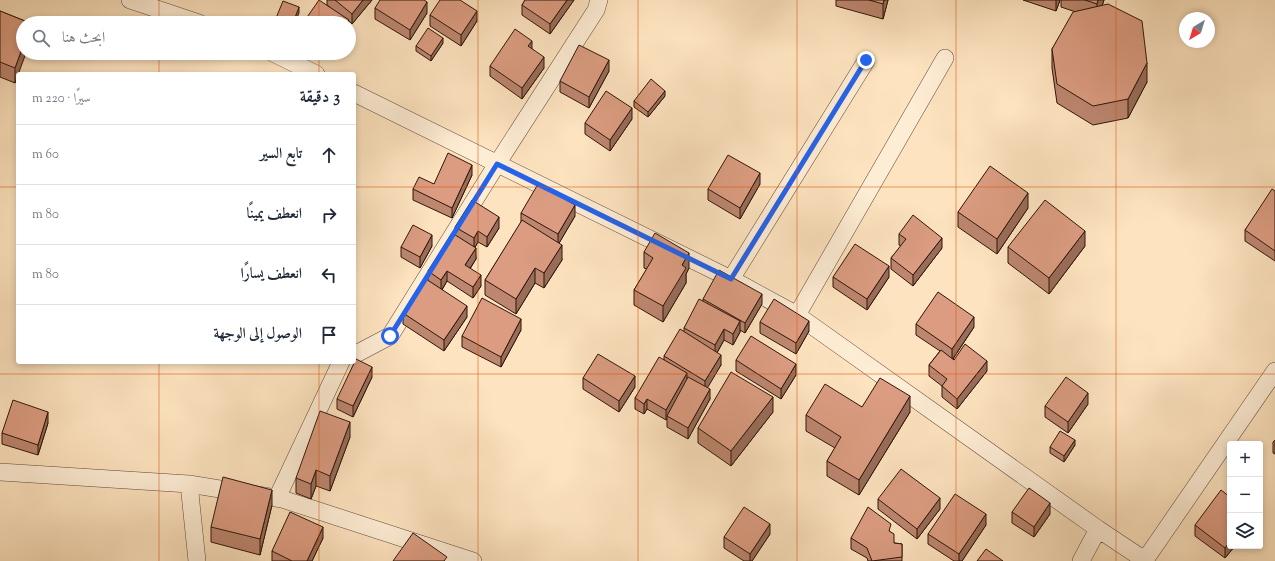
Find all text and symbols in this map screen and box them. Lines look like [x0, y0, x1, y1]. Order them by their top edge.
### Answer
north arrow [1179, 12, 1215, 48]
search box [16, 16, 356, 60]
icon: search [30, 27, 52, 49]
text: ابحث هنا [62, 28, 105, 49]
route end [857, 51, 875, 69]
text: 3 دقيقة [300, 86, 340, 110]
text: سيرًا · 220 m [32, 90, 91, 108]
text: تابع السير [260, 144, 302, 165]
icon: ahead [318, 144, 340, 166]
text: 60 m [32, 146, 59, 164]
text: انعطف يمينًا [247, 204, 302, 225]
icon: right [318, 204, 340, 226]
text: 80 m [32, 206, 59, 224]
text: انعطف يسارًا [241, 264, 302, 285]
icon: left [318, 264, 340, 286]
text: 80 m [32, 266, 59, 284]
text: الوصول إلى الوجهة [213, 324, 302, 345]
icon: arrive [318, 324, 340, 346]
route start [381, 327, 399, 345]
map controls [1227, 441, 1263, 549]
button: + [1227, 441, 1263, 477]
button: − [1227, 477, 1263, 513]
button: layers [1227, 513, 1263, 549]

